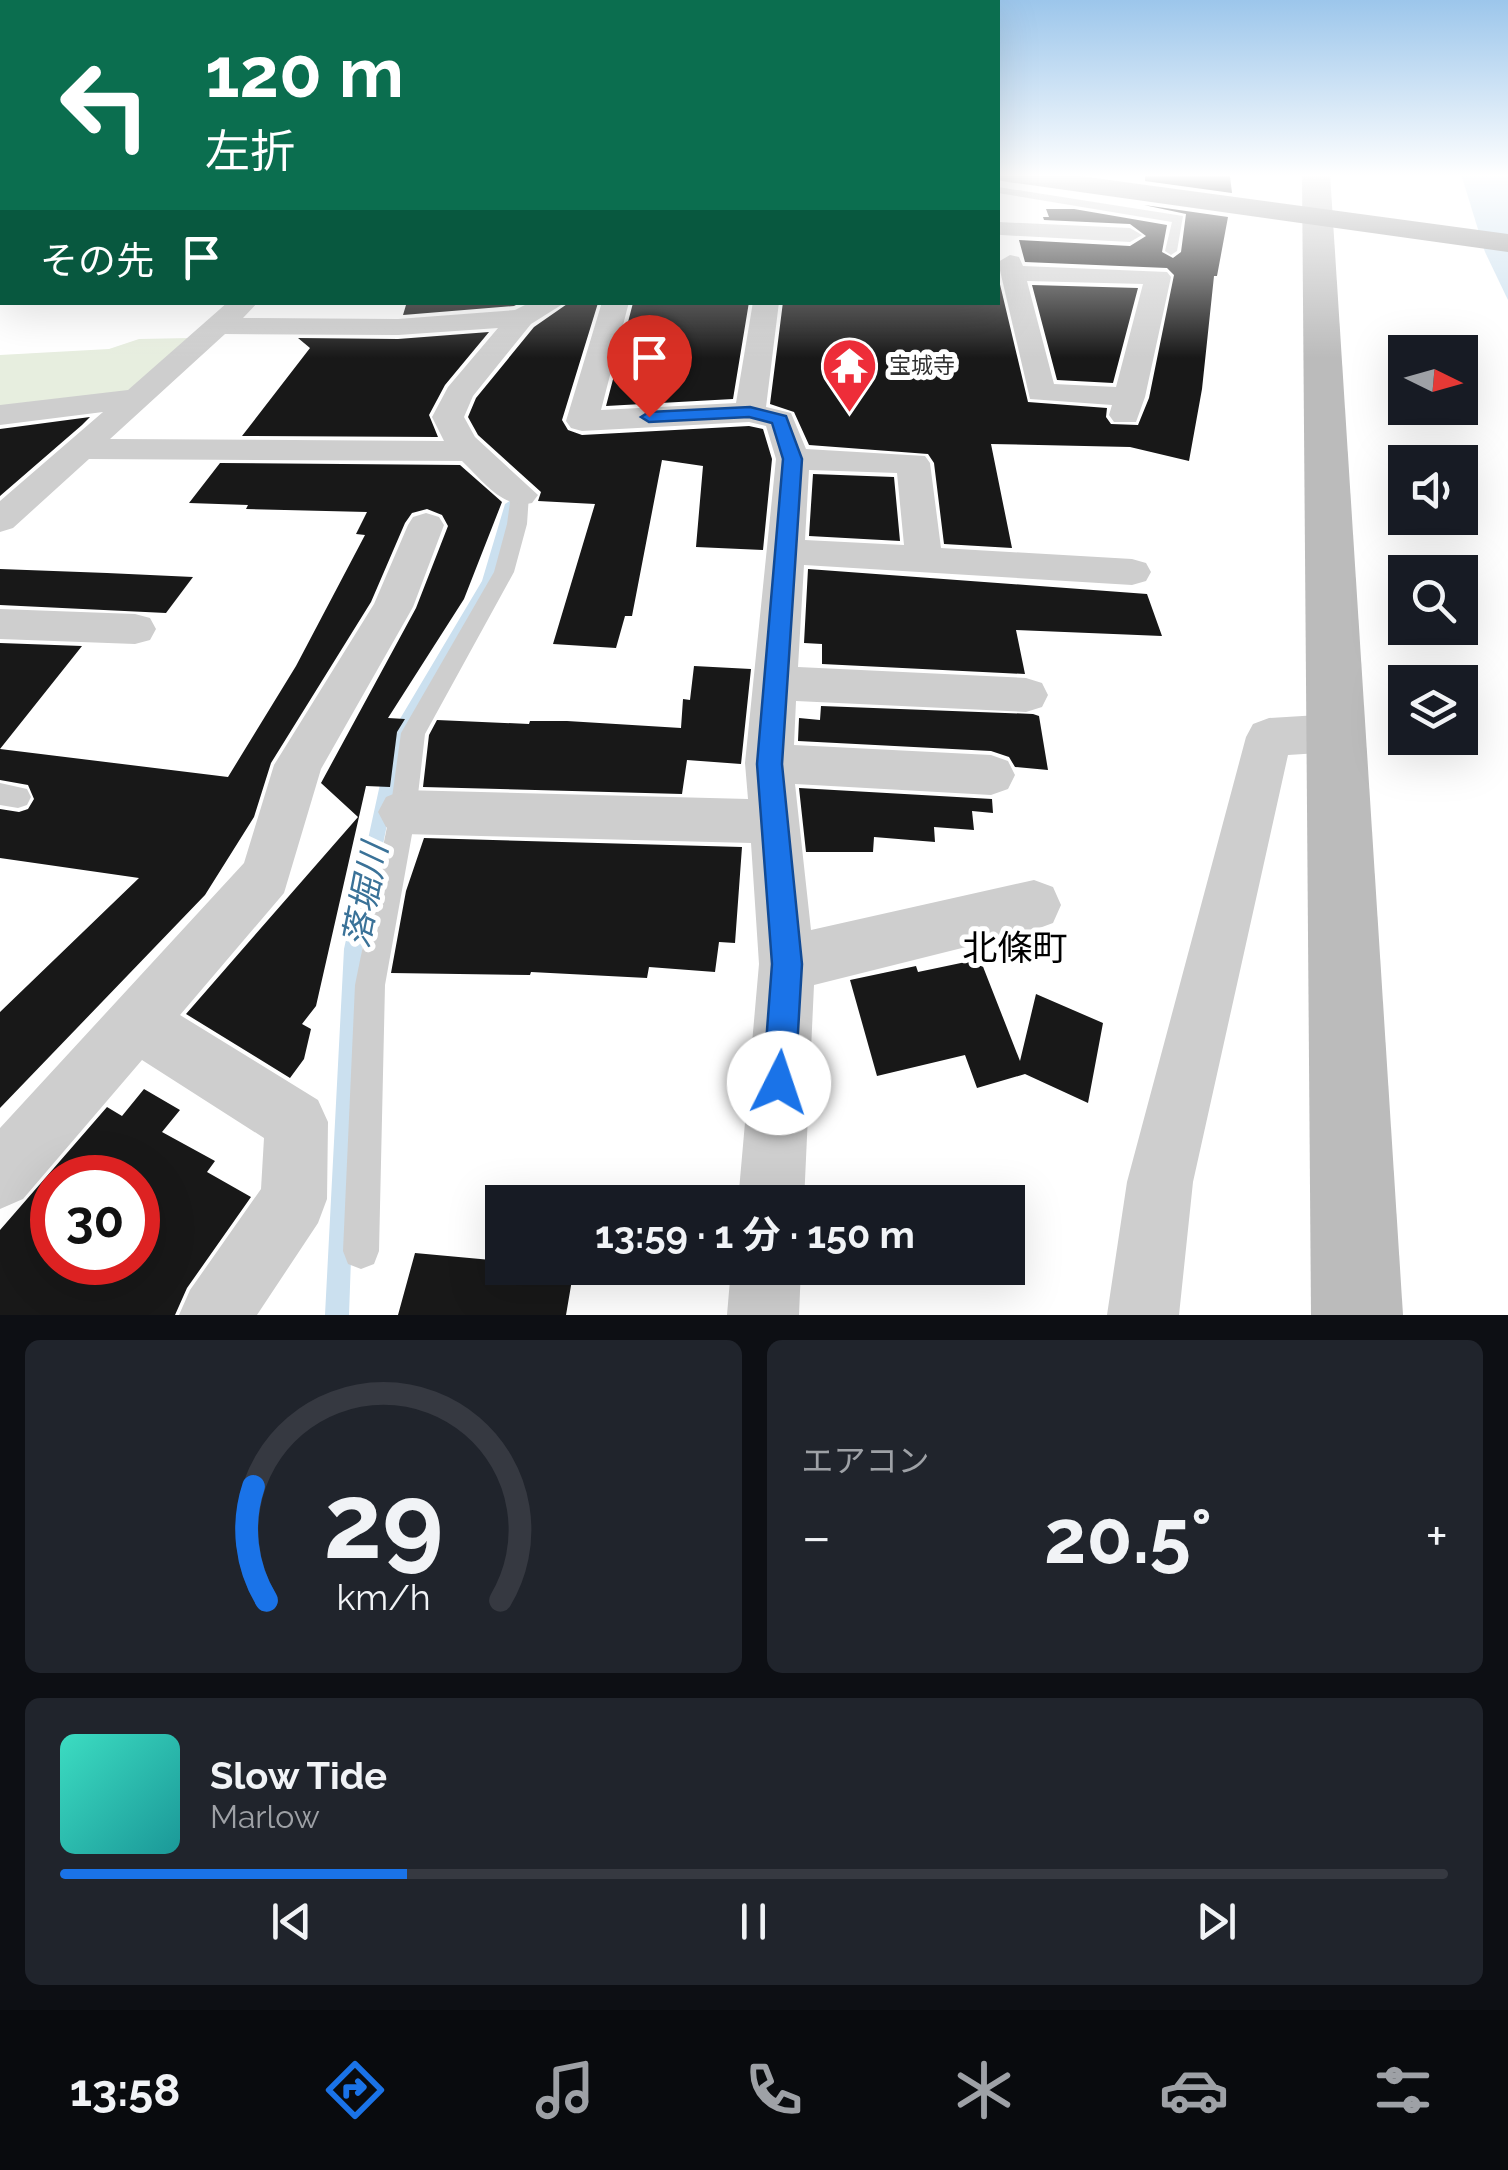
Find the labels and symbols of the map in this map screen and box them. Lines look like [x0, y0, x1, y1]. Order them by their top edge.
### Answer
pin [607, 315, 692, 418]
temple icon: 宝城寺 [820, 335, 880, 414]
north arrow [1388, 335, 1478, 425]
place label: 宝城寺 [889, 352, 955, 378]
water label: 落堀川 [335, 836, 396, 950]
district label: 北條町 [962, 927, 1068, 968]
position arrow [727, 1031, 831, 1135]
speed limit sign: 30 [30, 1155, 160, 1285]

